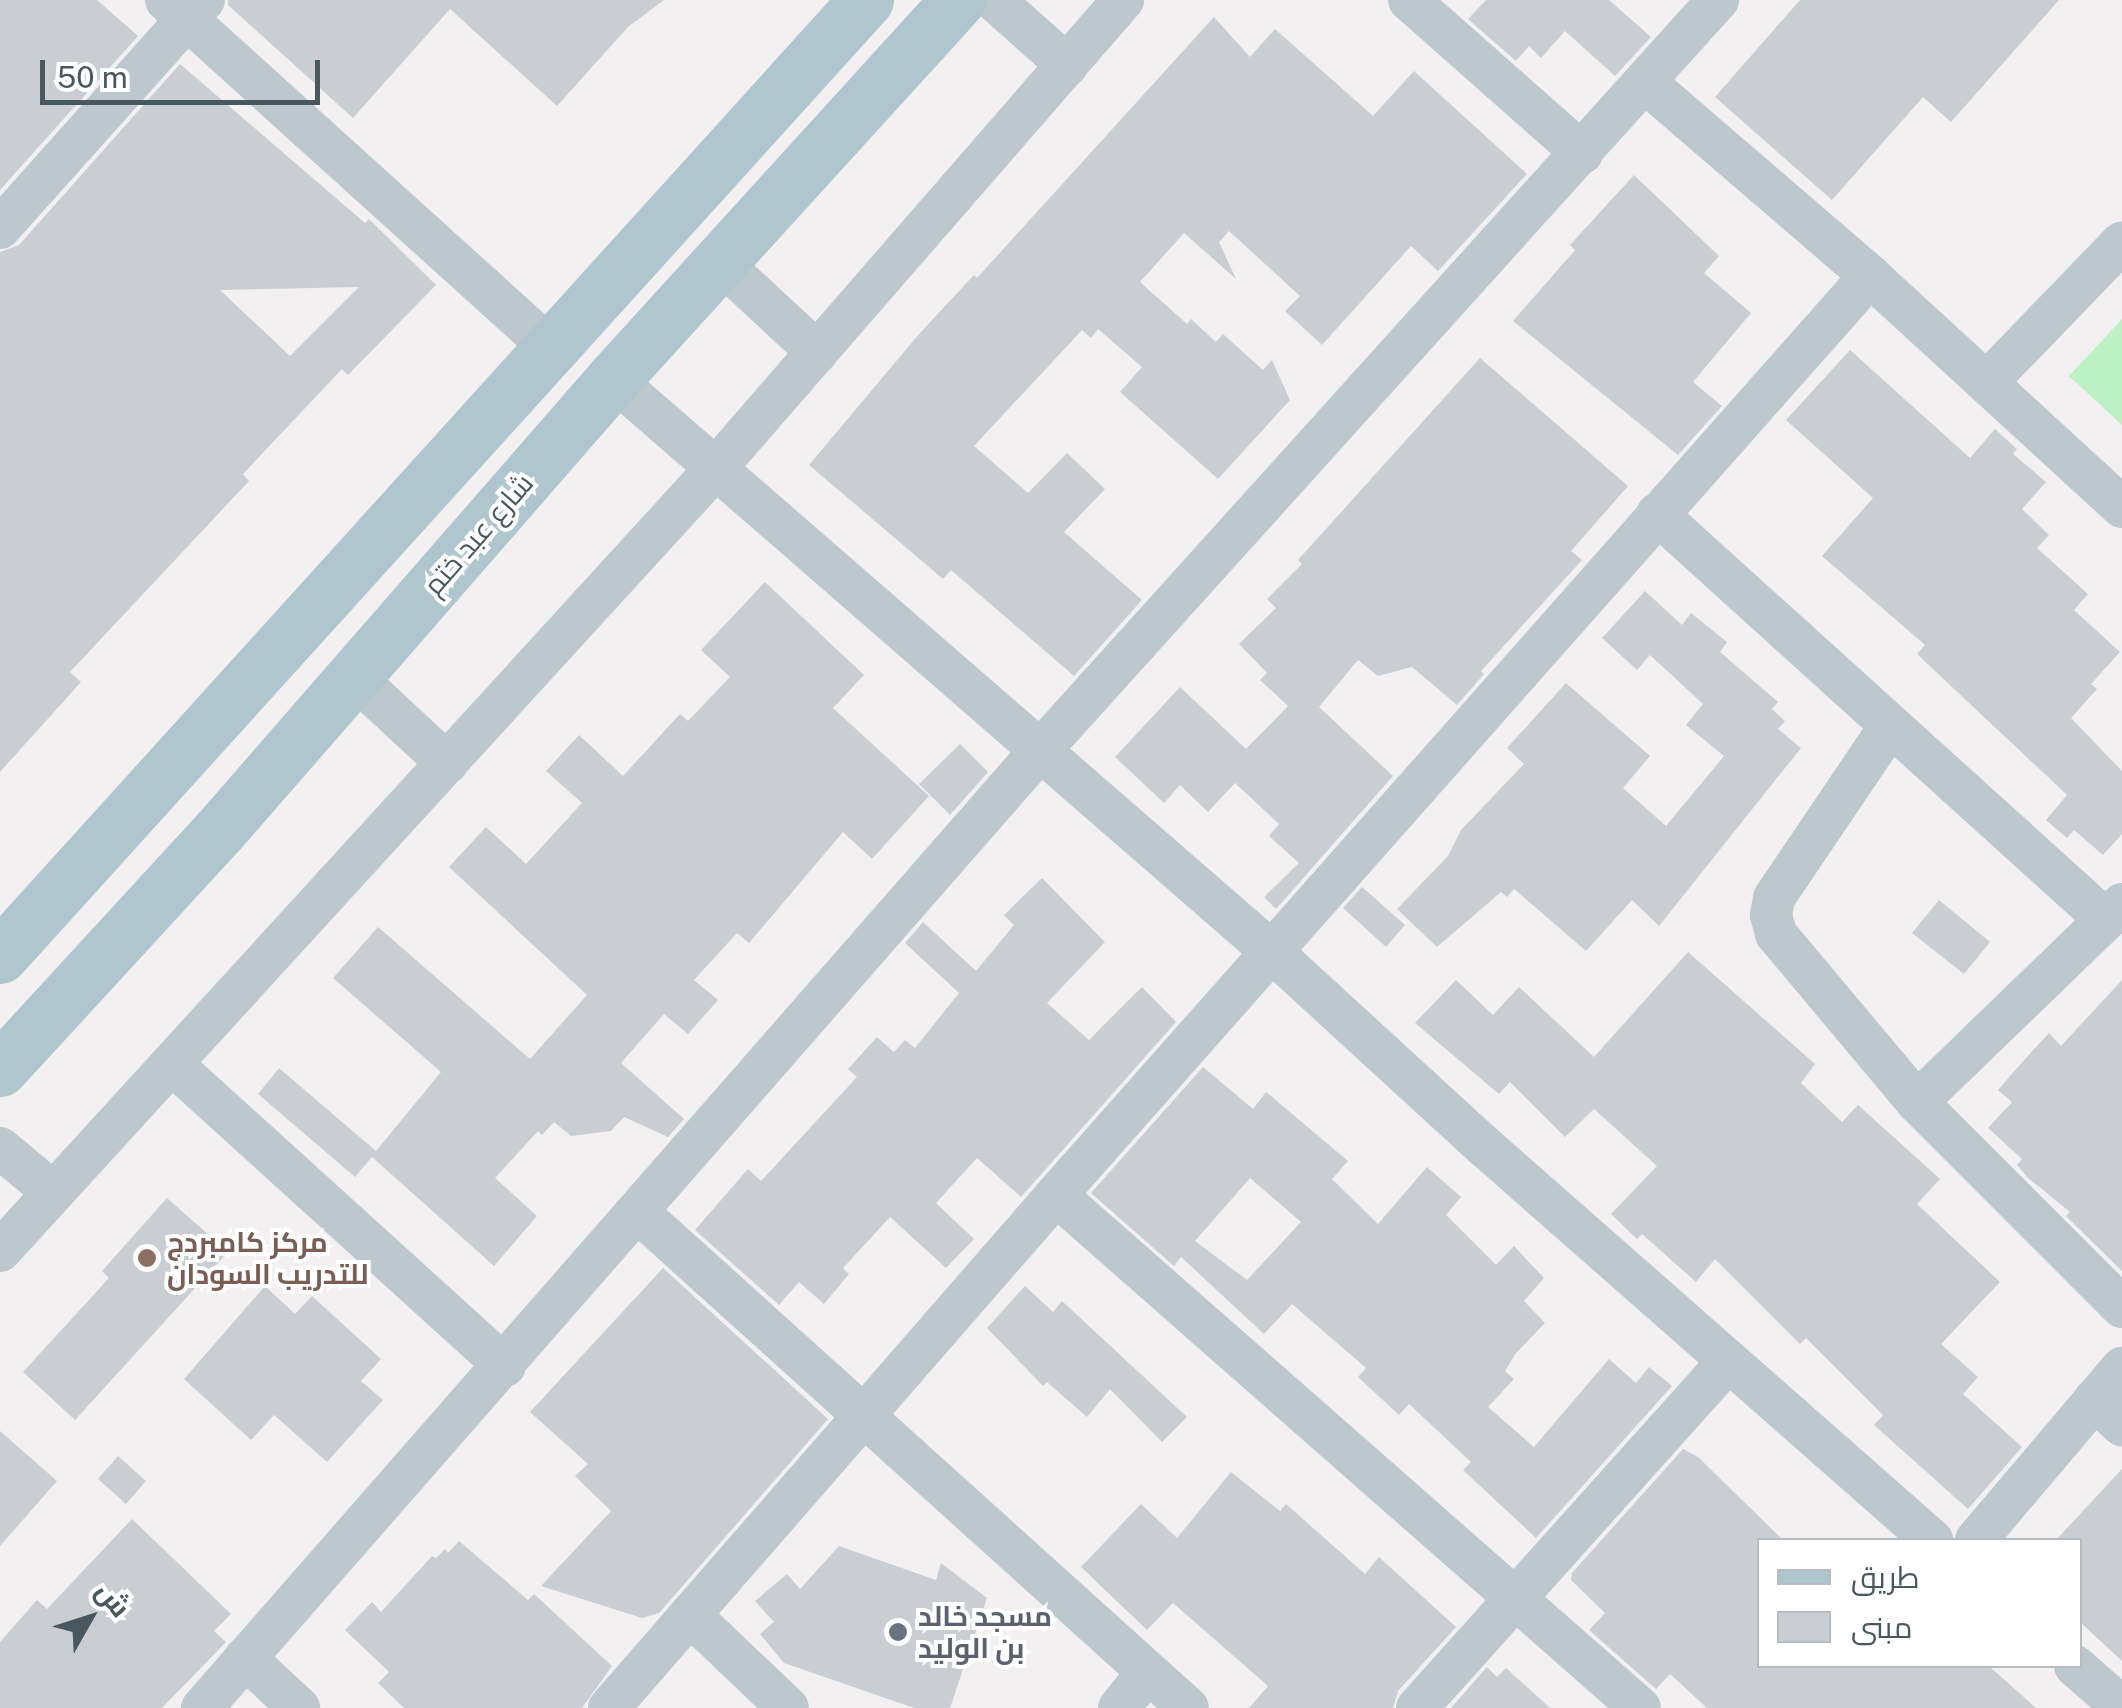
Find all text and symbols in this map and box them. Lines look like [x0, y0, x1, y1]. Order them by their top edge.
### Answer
scale bar [45, 40, 325, 102]
text: 50 m [57, 59, 128, 95]
street label: شارع عبد ختم [416, 466, 540, 602]
place label: مركز كامبردج للتدريب السودان [167, 1225, 369, 1291]
marker: مركز كامبردج للتدريب السودان [136, 1247, 158, 1269]
legend [1757, 1538, 2082, 1668]
text: طريق [1851, 1559, 1920, 1595]
north arrow [40, 1568, 140, 1668]
text: ش [90, 1574, 138, 1623]
place label: مسجد خالد بن الوليد [918, 1599, 1052, 1665]
text: مبنى [1851, 1609, 1912, 1645]
marker: مسجد خالد بن الوليد [887, 1621, 909, 1643]

